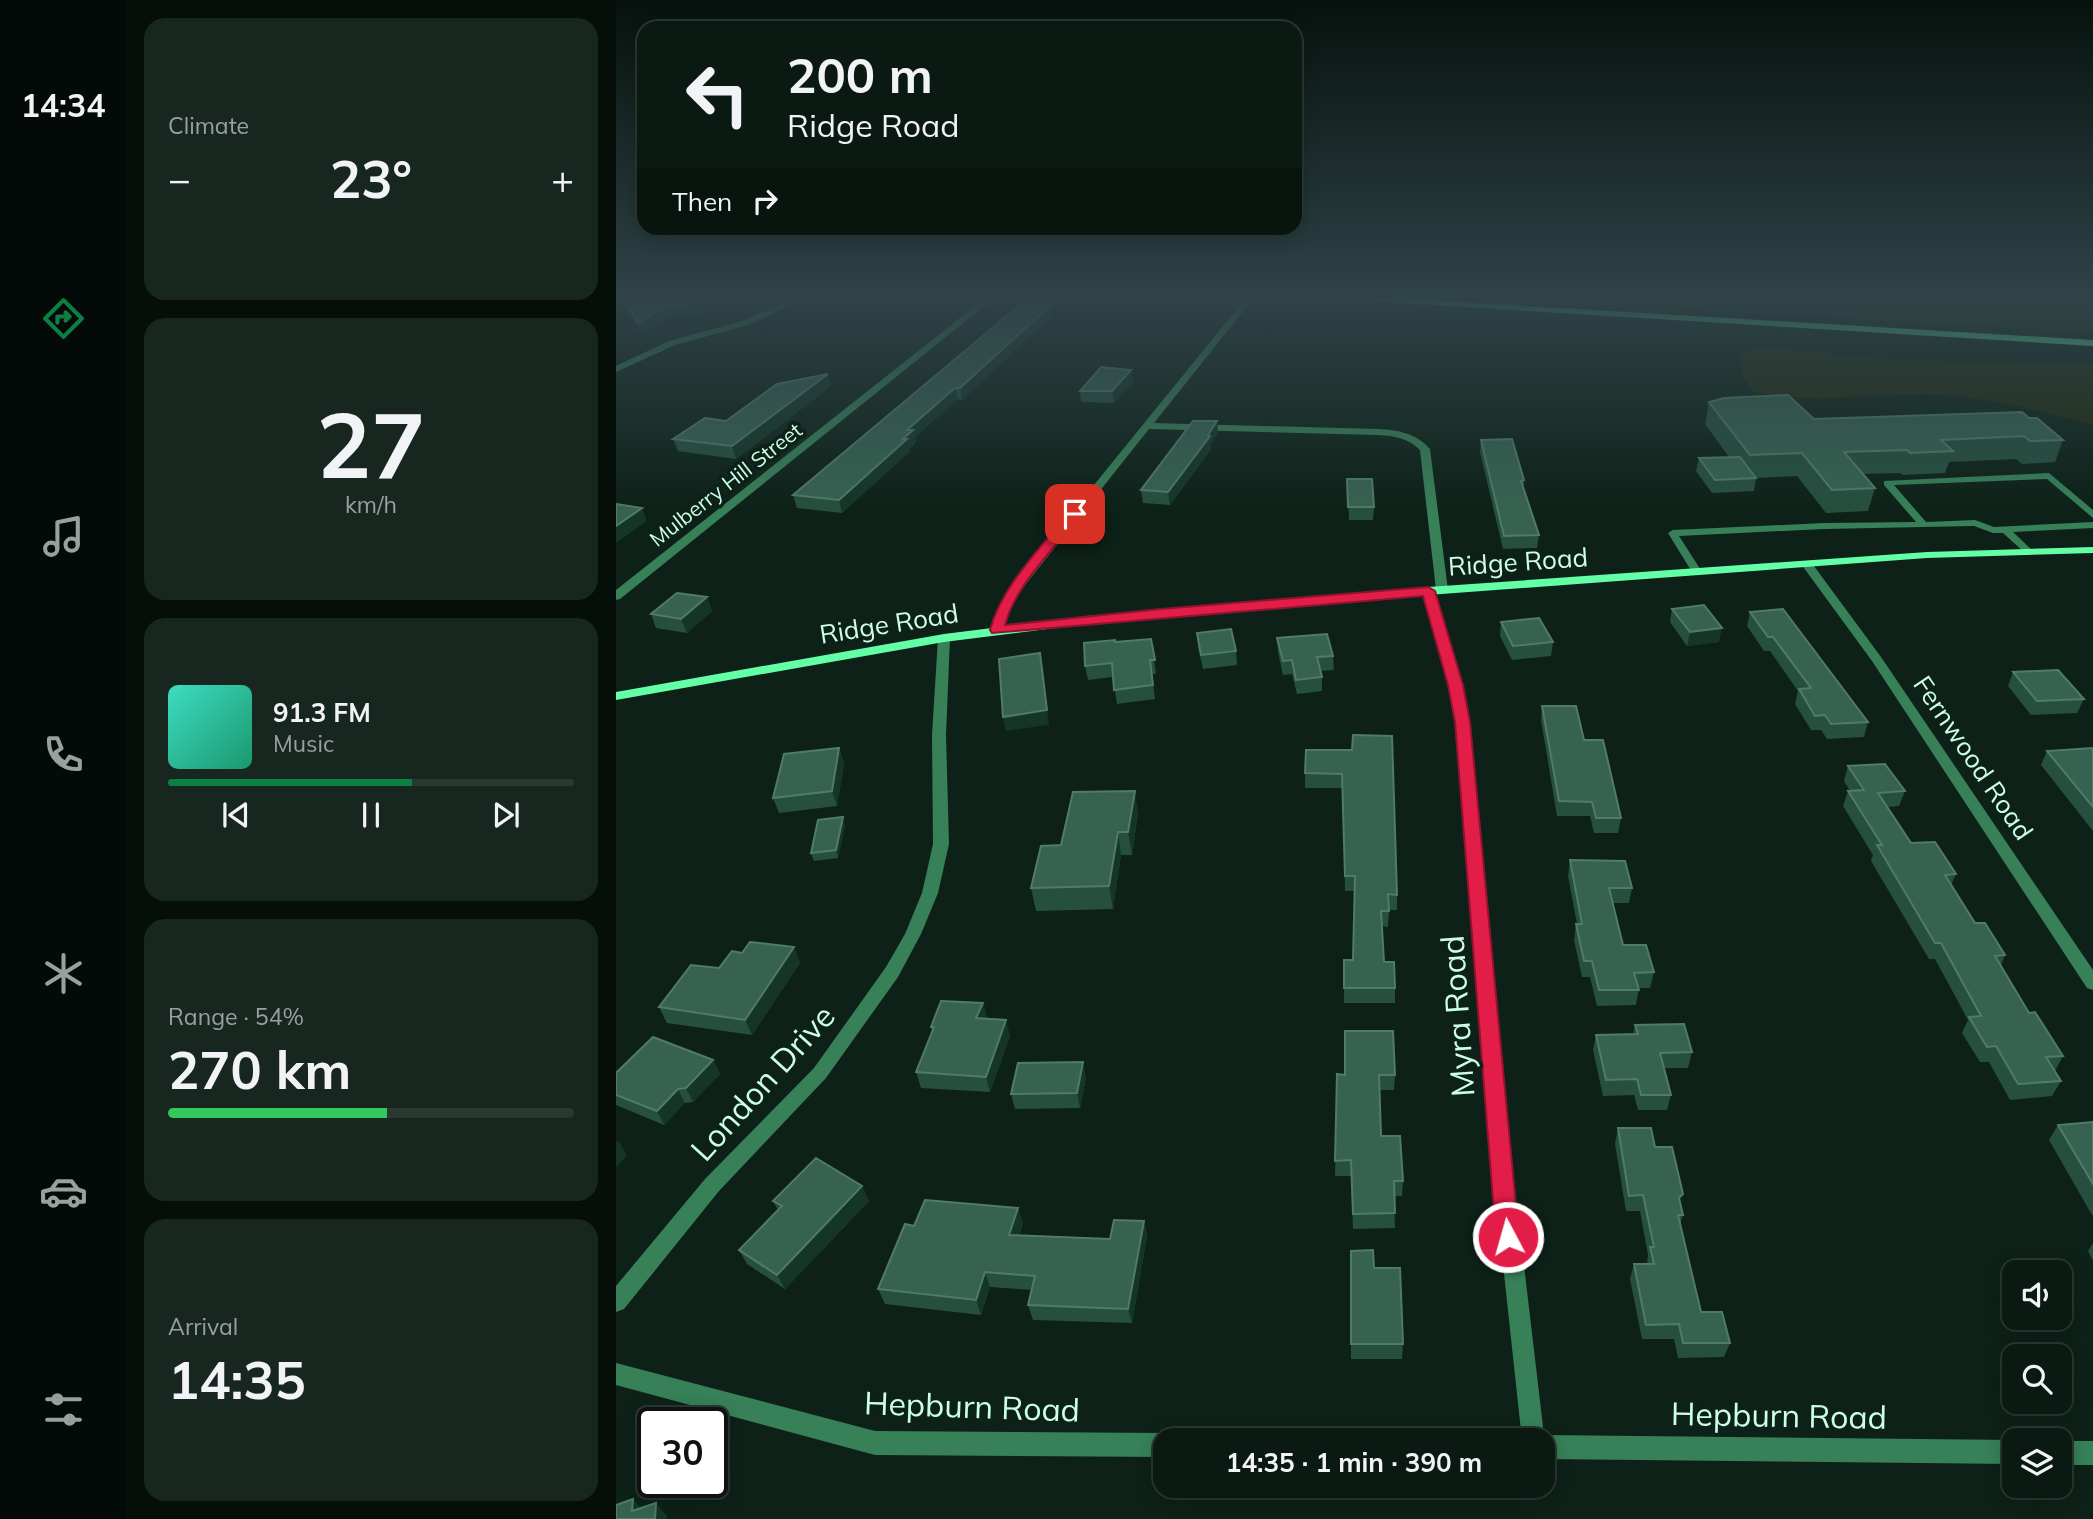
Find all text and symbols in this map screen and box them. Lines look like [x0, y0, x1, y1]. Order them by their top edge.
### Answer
text: 200 m [787, 44, 933, 105]
icon: left [672, 49, 763, 140]
text: 14:34 [21, 85, 105, 125]
text: Ridge Road [787, 105, 959, 145]
text: Climate [168, 111, 249, 140]
text: 23° [330, 146, 412, 211]
text: − [168, 155, 191, 203]
text: + [551, 155, 574, 203]
icon: right [746, 182, 784, 220]
text: Then [672, 185, 732, 218]
icon: directions [39, 294, 88, 343]
text: 27 [316, 387, 426, 501]
street label: Mulberry Hill Street [644, 417, 807, 552]
pin [1045, 484, 1105, 544]
text: km/h [345, 490, 397, 519]
icon: arrive [1056, 495, 1094, 533]
icon: music [39, 512, 88, 561]
street label: Ridge Road [1447, 540, 1589, 583]
street label: Ridge Road [817, 596, 961, 651]
street label: Fernwood Road [1906, 669, 2041, 846]
text: 91.3 FM [273, 696, 371, 729]
text: Music [273, 729, 334, 758]
icon: phone [39, 730, 88, 779]
icon: previous [217, 796, 255, 834]
icon: pause [352, 796, 390, 834]
icon: next [487, 796, 525, 834]
street label: Myra Road [1431, 934, 1483, 1098]
icon: climate [39, 949, 88, 998]
street label: London Drive [682, 996, 843, 1169]
text: Range · 54% [168, 1002, 304, 1031]
text: 270 km [168, 1037, 351, 1102]
icon: car [39, 1167, 88, 1216]
position arrow [1471, 1200, 1545, 1274]
map controls [2002, 1260, 2072, 1498]
button: sound [2002, 1260, 2072, 1330]
text: Arrival [168, 1312, 238, 1341]
button: search [2002, 1344, 2072, 1414]
text: 14:35 [168, 1347, 306, 1412]
street label: Hepburn Road [863, 1382, 1081, 1430]
icon: filters [39, 1385, 88, 1434]
street label: Hepburn Road [1671, 1393, 1887, 1437]
speed limit sign: 30 [637, 1407, 728, 1498]
button: layers [2002, 1428, 2072, 1498]
text: 14:35 · 1 min · 390 m [1226, 1446, 1482, 1479]

